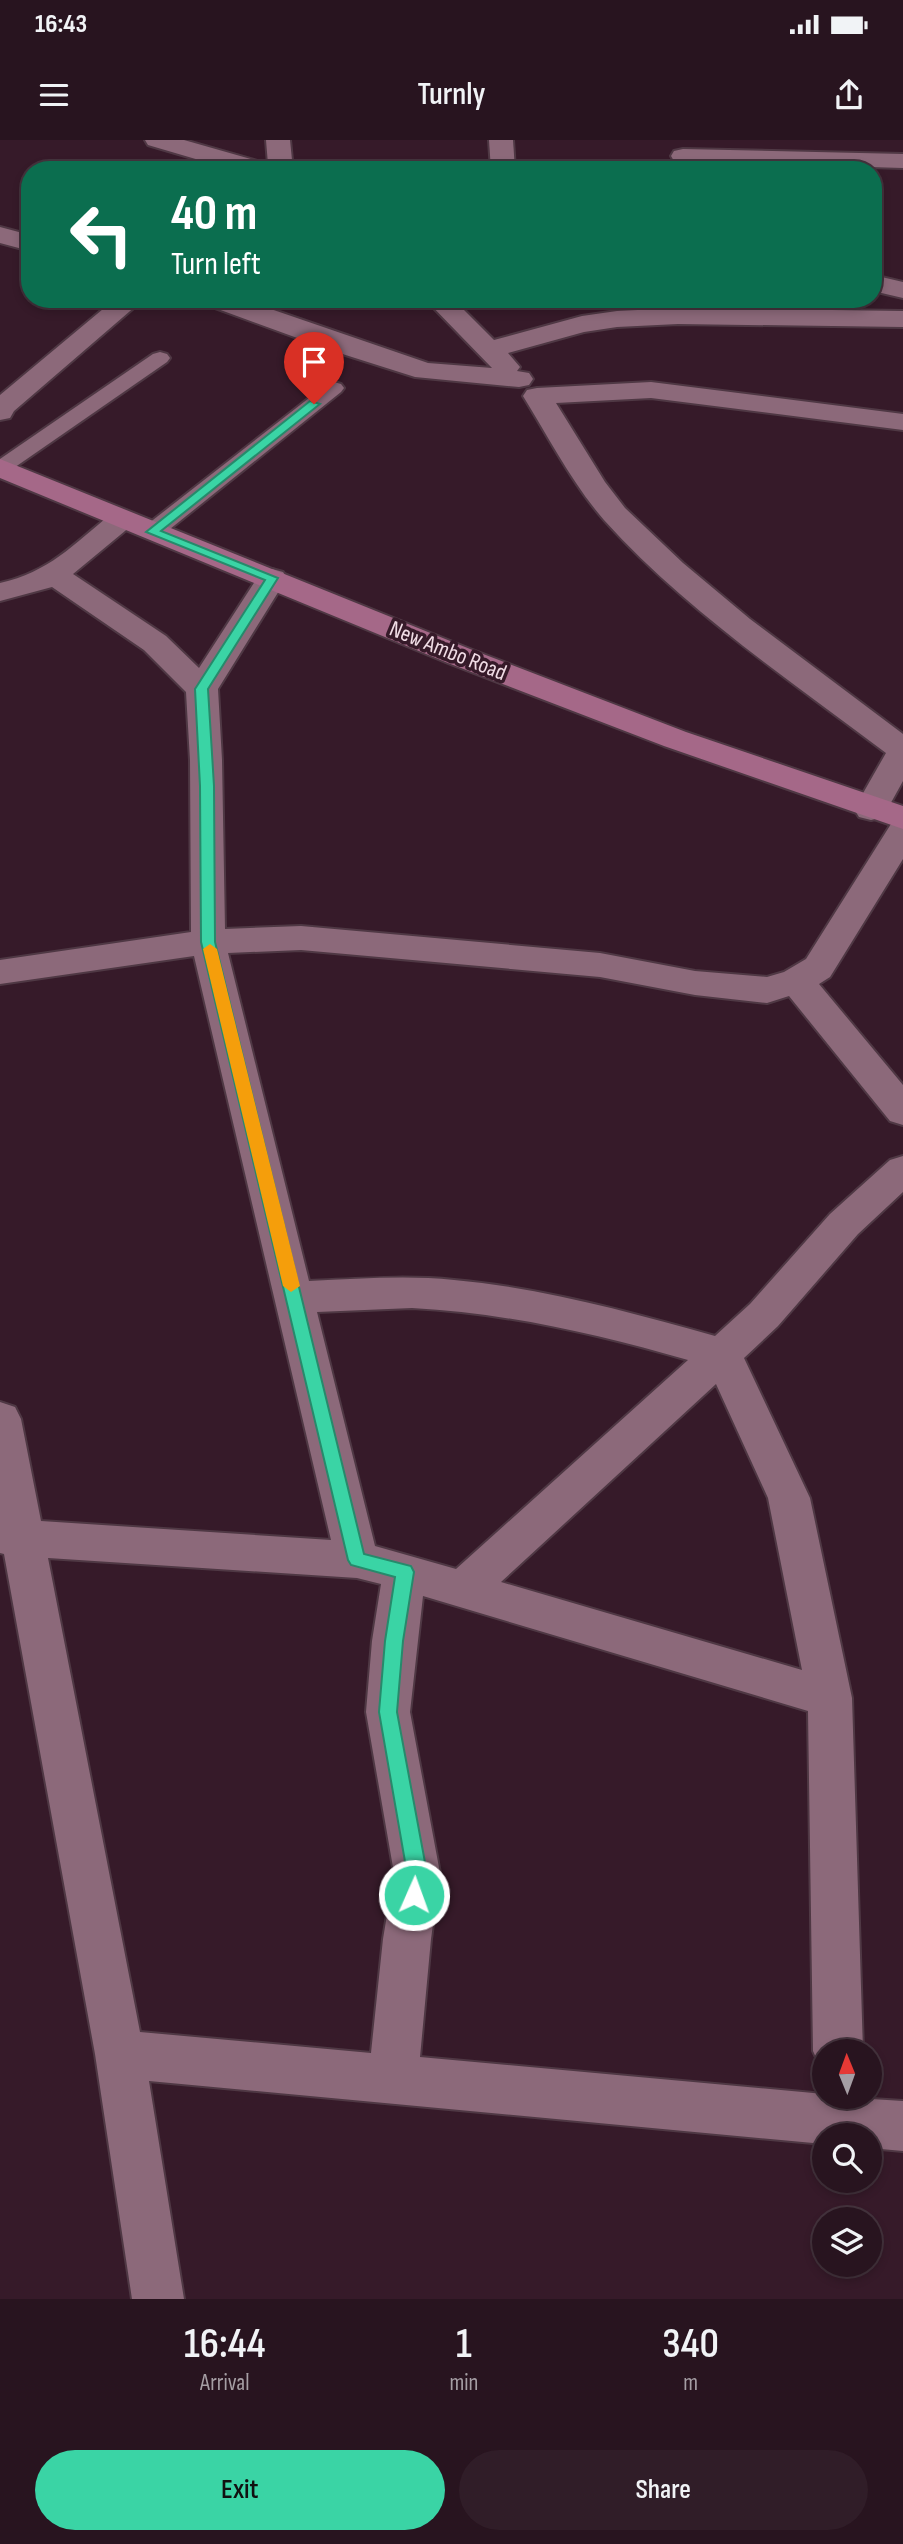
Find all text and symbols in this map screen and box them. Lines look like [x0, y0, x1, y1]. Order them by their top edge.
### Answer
text: 16:43 [35, 9, 87, 40]
text: Turnly [417, 75, 486, 114]
icon: menu [35, 76, 73, 114]
icon: share [830, 76, 868, 114]
text: 40 m [171, 185, 257, 244]
icon: left [56, 189, 147, 280]
text: Turn left [171, 245, 261, 284]
pin [284, 332, 344, 404]
icon: arrive [295, 343, 333, 381]
street label: New Ambo Road [385, 615, 511, 687]
position arrow [377, 1858, 451, 1932]
north arrow [812, 2039, 882, 2109]
map controls [812, 2039, 882, 2277]
button: search [812, 2123, 882, 2193]
button: layers [812, 2207, 882, 2277]
text: 16:44 [184, 2319, 265, 2370]
text: 1 [456, 2319, 472, 2370]
text: 340 [662, 2319, 719, 2370]
text: Arrival [200, 2369, 249, 2397]
text: min [449, 2369, 478, 2397]
text: m [683, 2369, 698, 2397]
button: Exit [35, 2450, 445, 2530]
button: Share [459, 2450, 868, 2530]

